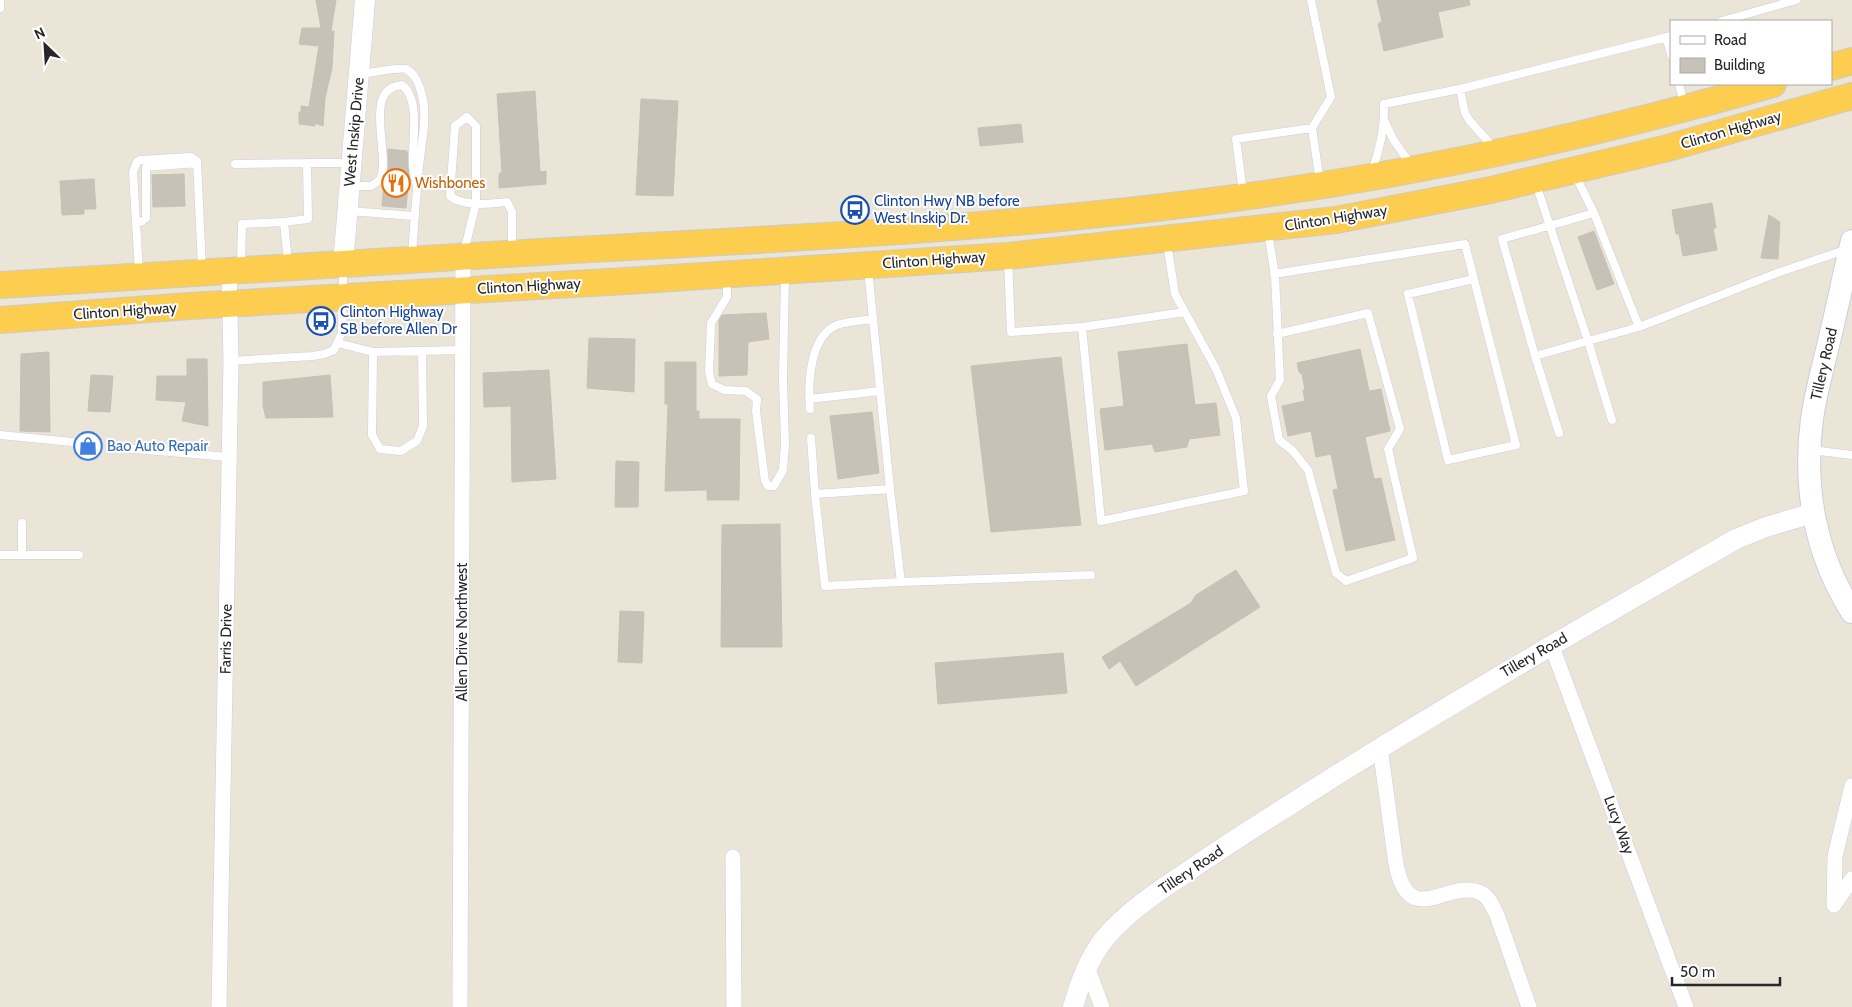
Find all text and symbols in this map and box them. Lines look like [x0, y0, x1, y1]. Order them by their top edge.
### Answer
north arrow [20, 20, 70, 70]
legend [1670, 20, 1832, 85]
text: N [31, 23, 48, 43]
text: Road [1714, 31, 1747, 49]
text: Building [1714, 56, 1765, 74]
street label: West Inskip Drive [340, 76, 368, 187]
street label: Clinton Highway [1679, 107, 1784, 153]
restaurant icon: Wishbones [381, 168, 411, 198]
place label: Wishbones [415, 174, 485, 192]
place label: Clinton Hwy NB before West Inskip Dr. [874, 192, 1020, 227]
bus stop icon: Clinton Hwy NB before West Inskip Dr. [840, 195, 870, 225]
street label: Clinton Highway [1283, 201, 1389, 235]
street label: Clinton Highway [882, 247, 987, 273]
street label: Clinton Highway [477, 274, 582, 298]
street label: Clinton Highway [73, 298, 178, 324]
place label: Clinton Highway SB before Allen Dr [340, 303, 457, 338]
bus stop icon: Clinton Highway SB before Allen Dr [306, 306, 336, 336]
street label: Tillery Road [1807, 326, 1841, 402]
shop icon: Bao Auto Repair [73, 431, 103, 461]
place label: Bao Auto Repair [107, 437, 208, 455]
street label: Allen Drive Northwest [453, 563, 471, 701]
street label: Farris Drive [216, 603, 236, 674]
street label: Tillery Road [1497, 629, 1571, 681]
street label: Lucy Way [1600, 793, 1638, 857]
street label: Tillery Road [1155, 842, 1227, 898]
scale bar [1672, 954, 1780, 986]
text: 50 m [1680, 963, 1715, 981]

